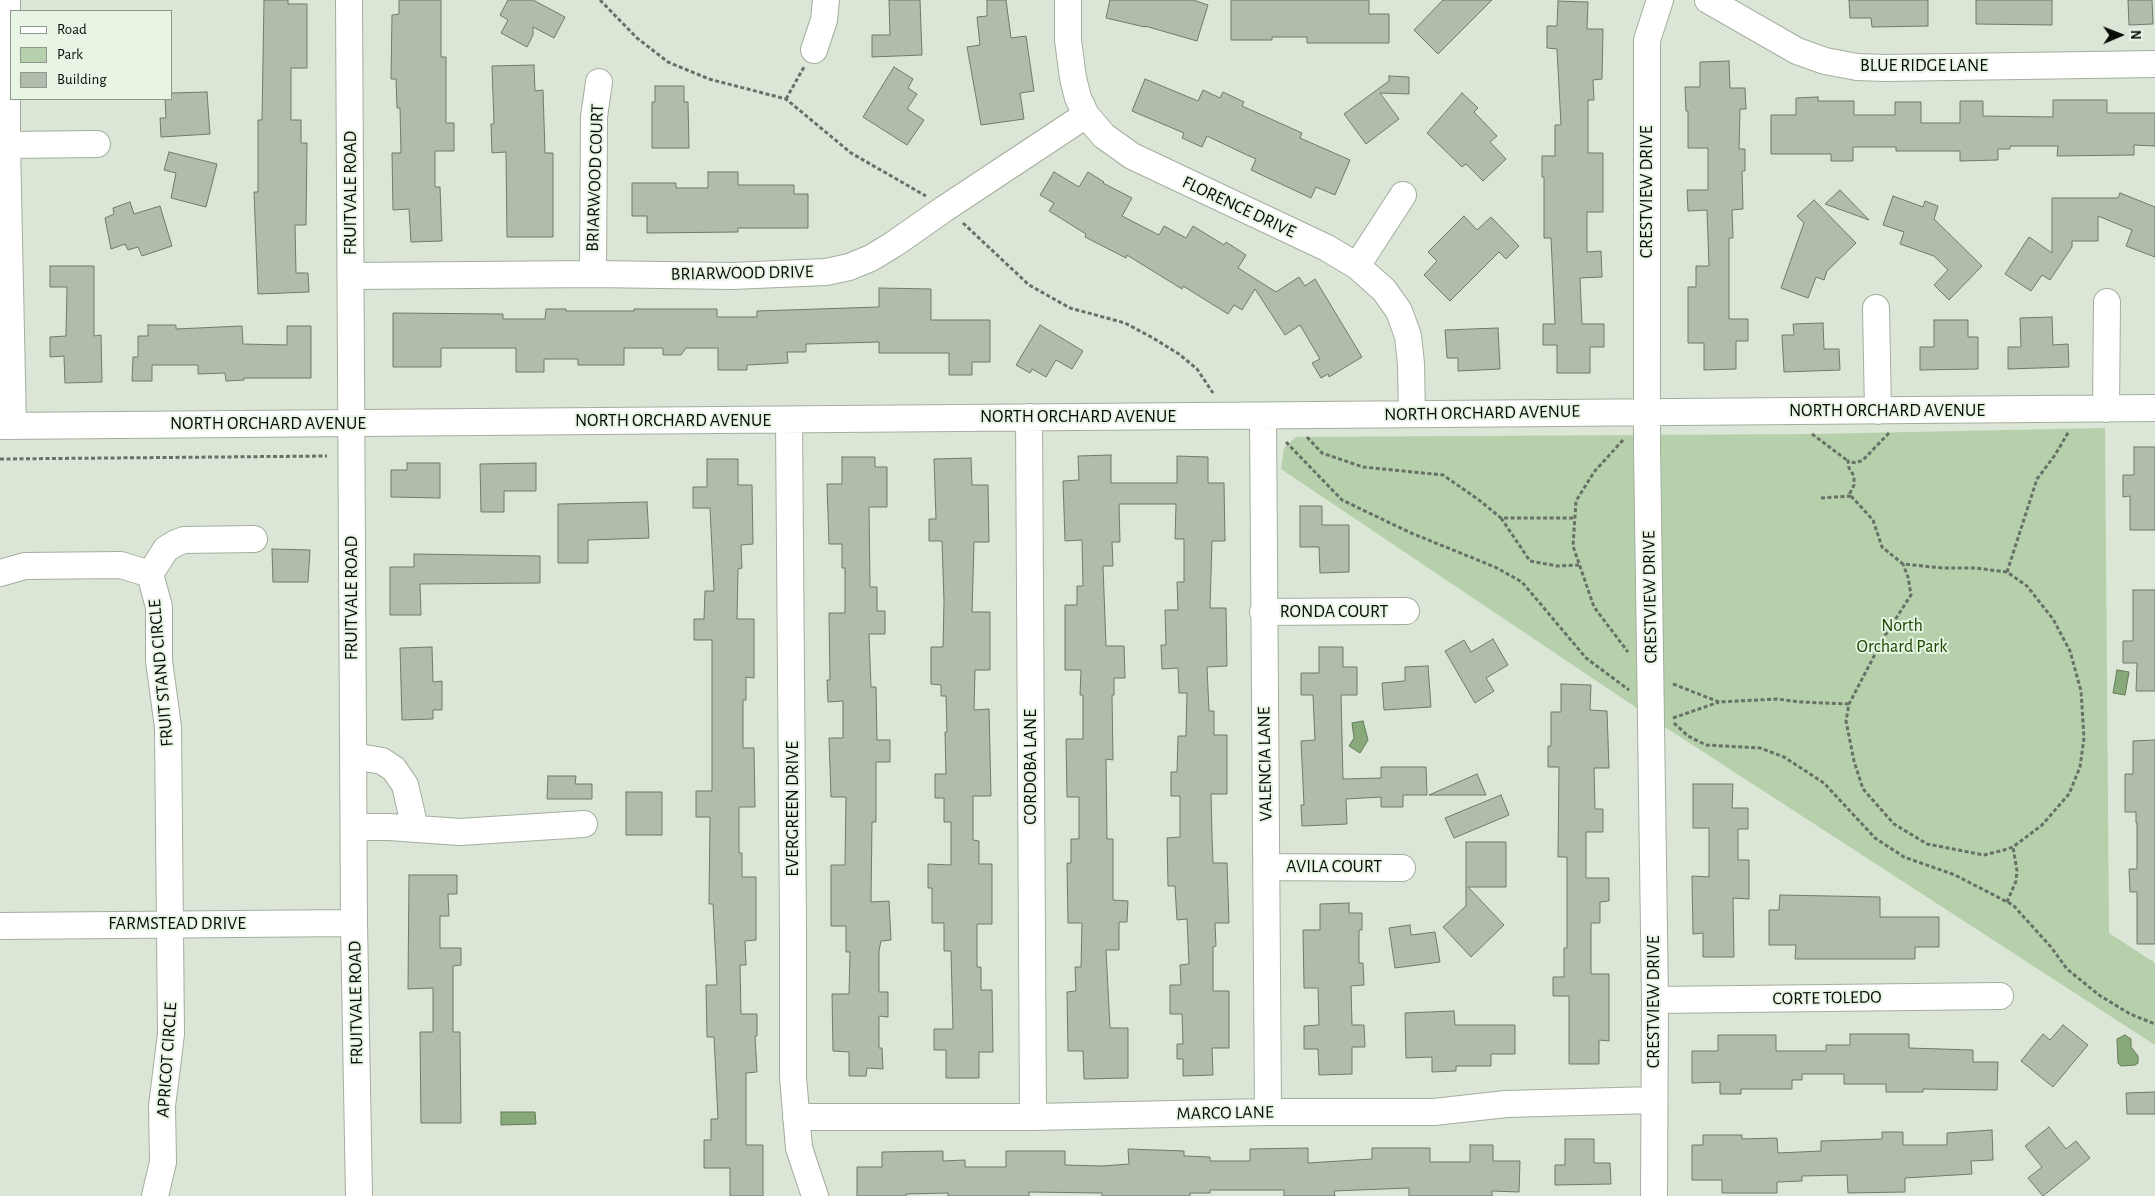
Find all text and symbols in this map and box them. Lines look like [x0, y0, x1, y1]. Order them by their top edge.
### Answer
legend [10, 10, 172, 100]
north arrow [2095, 10, 2145, 60]
text: Road [57, 22, 87, 37]
text: N [2128, 30, 2142, 40]
text: Park [57, 47, 83, 62]
street label: BLUE RIDGE LANE [1860, 55, 1988, 77]
text: Building [57, 72, 107, 87]
street label: BRIARWOOD COURT [582, 104, 608, 252]
street label: CRESTVIEW DRIVE [1636, 126, 1658, 258]
street label: FRUITVALE ROAD [340, 131, 362, 255]
street label: FLORENCE DRIVE [1179, 171, 1299, 243]
street label: BRIARWOOD DRIVE [670, 261, 814, 285]
street label: NORTH ORCHARD AVENUE [1384, 400, 1580, 426]
street label: NORTH ORCHARD AVENUE [1789, 400, 1985, 422]
street label: NORTH ORCHARD AVENUE [980, 406, 1176, 428]
street label: NORTH ORCHARD AVENUE [575, 410, 771, 432]
street label: NORTH ORCHARD AVENUE [170, 413, 366, 435]
street label: CRESTVIEW DRIVE [1638, 530, 1662, 664]
street label: FRUITVALE ROAD [341, 536, 363, 660]
street label: FRUIT STAND CIRCLE [144, 598, 178, 748]
street label: RONDA COURT [1280, 601, 1388, 623]
park label: North Orchard Park [1857, 615, 1947, 658]
street label: VALENCIA LANE [1253, 706, 1277, 822]
street label: CORDOBA LANE [1020, 709, 1042, 825]
street label: EVERGREEN DRIVE [782, 741, 804, 877]
street label: AVILA COURT [1286, 856, 1382, 878]
street label: FARMSTEAD DRIVE [108, 913, 246, 935]
street label: CRESTVIEW DRIVE [1643, 936, 1665, 1068]
street label: FRUITVALE ROAD [344, 941, 368, 1065]
street label: CORTE TOLEDO [1772, 986, 1882, 1010]
street label: APRICOT CIRCLE [152, 1002, 182, 1118]
street label: MARCO LANE [1176, 1101, 1274, 1125]

